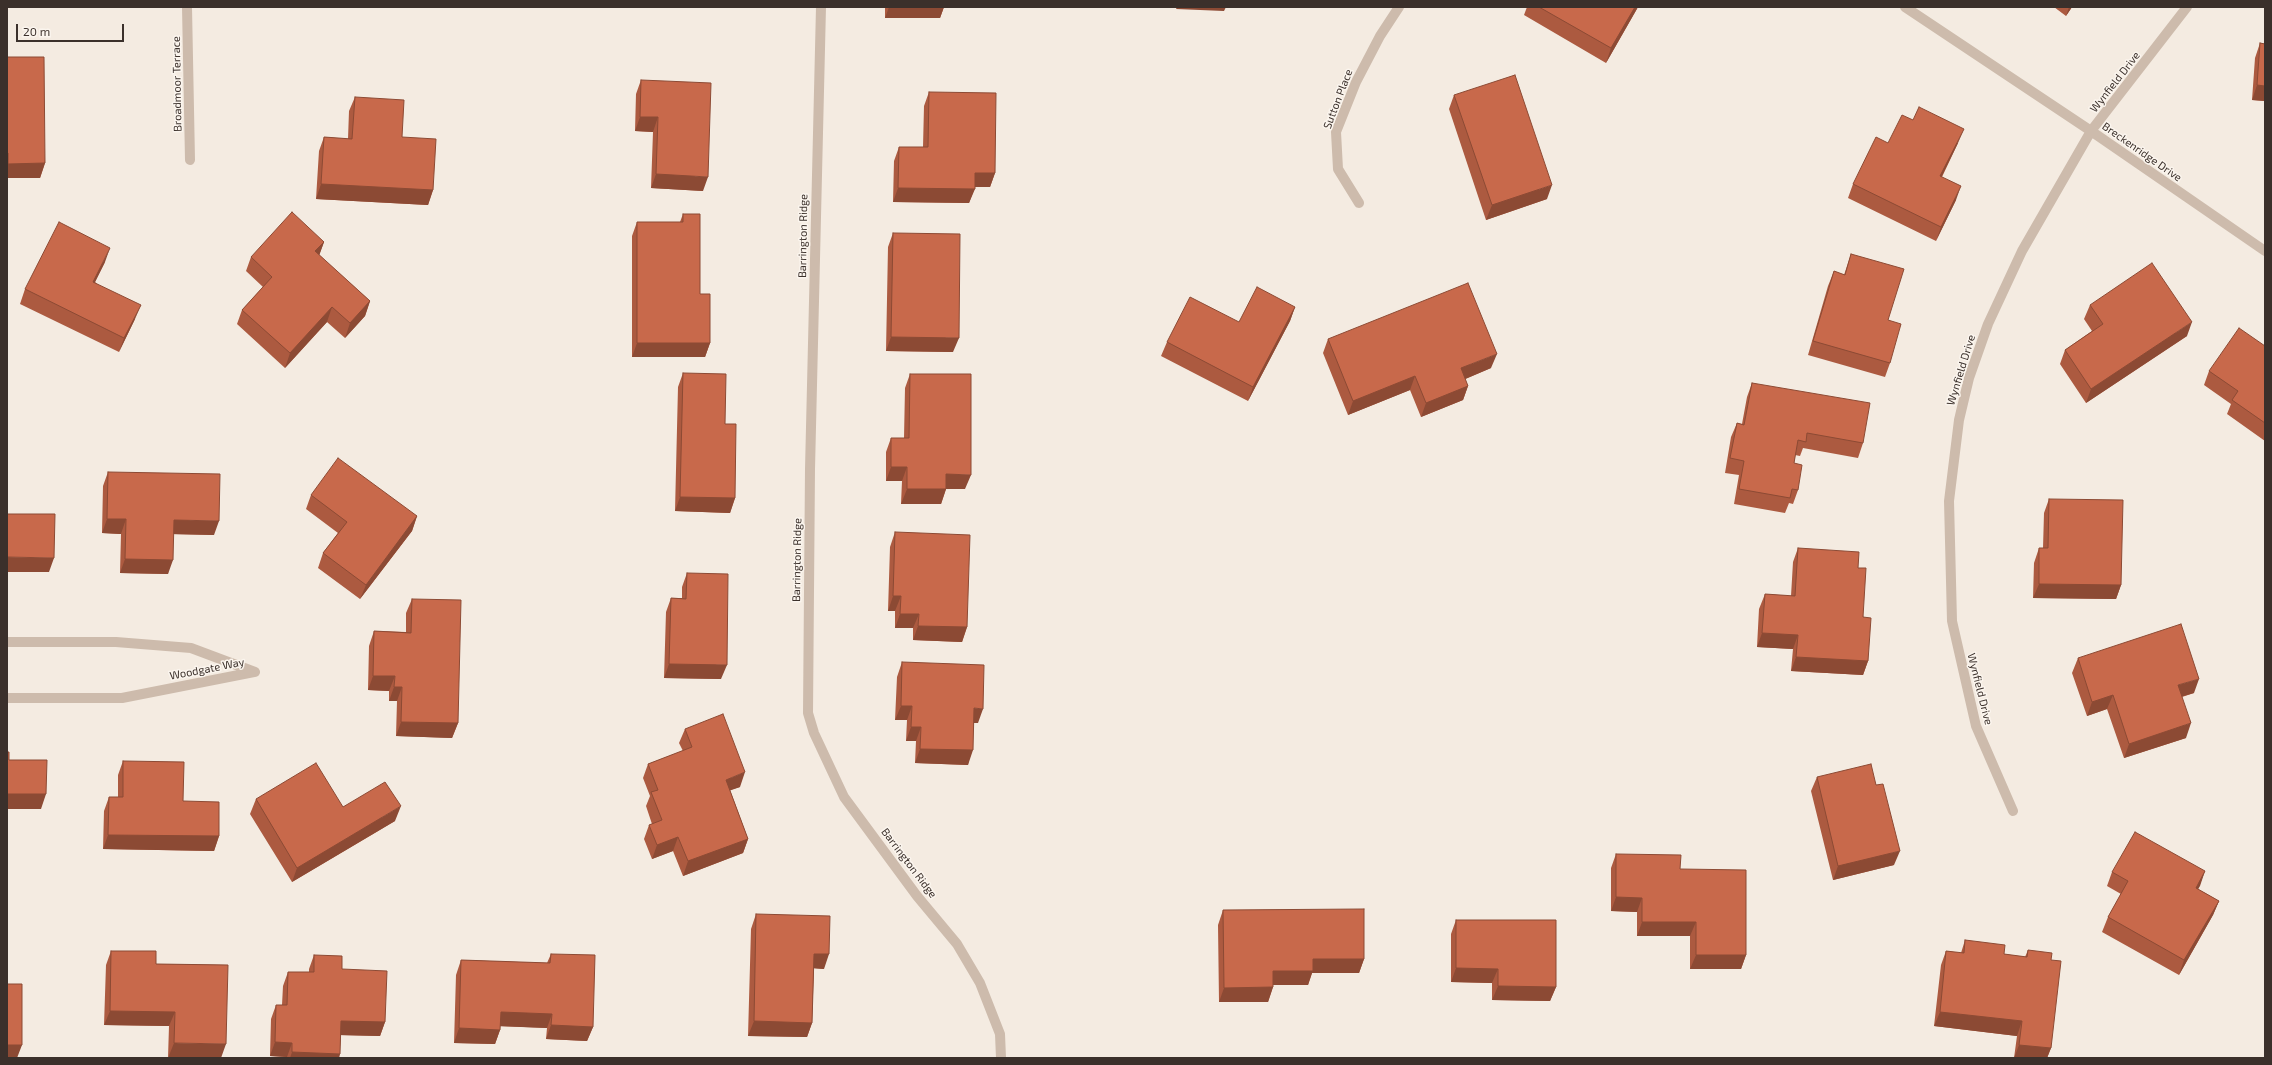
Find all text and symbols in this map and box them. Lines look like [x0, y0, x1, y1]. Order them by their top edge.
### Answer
scale bar [18, 16, 126, 42]
text: 20 m [23, 24, 50, 38]
street label: Broadmoor Terrace [170, 36, 184, 132]
street label: Wynfield Drive [2087, 49, 2143, 115]
street label: Sutton Place [1321, 67, 1355, 131]
street label: Breckenridge Drive [2100, 120, 2184, 184]
street label: Barrington Ridge [796, 194, 810, 278]
street label: Wynfield Drive [1944, 333, 1978, 407]
street label: Barrington Ridge [790, 518, 804, 602]
street label: Wynfield Drive [1965, 652, 1995, 726]
street label: Woodgate Way [169, 655, 245, 683]
street label: Barrington Ridge [878, 825, 940, 901]

